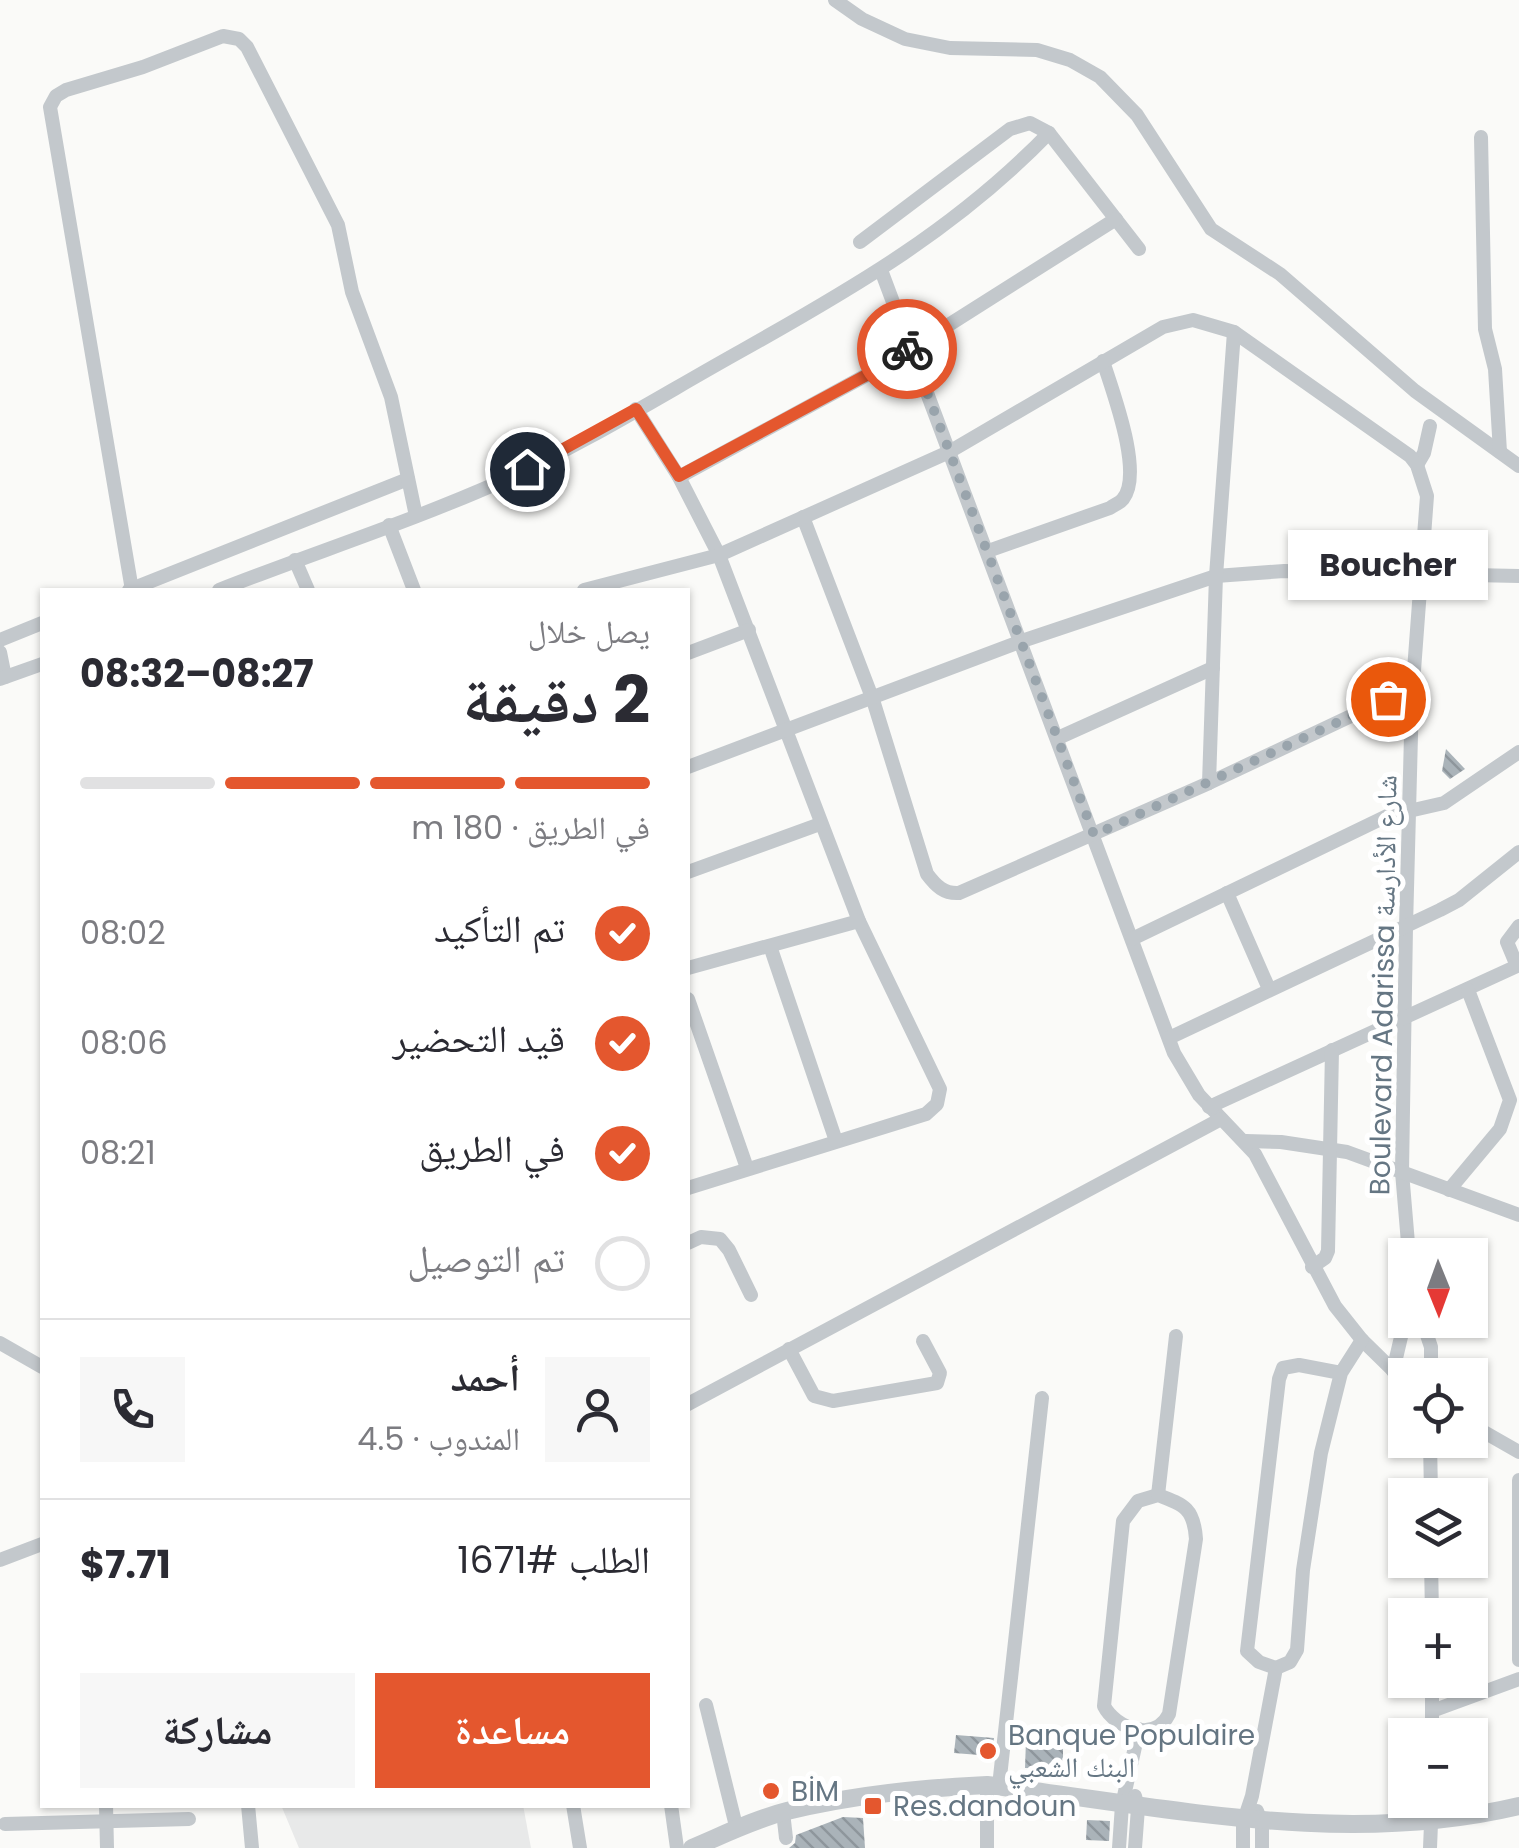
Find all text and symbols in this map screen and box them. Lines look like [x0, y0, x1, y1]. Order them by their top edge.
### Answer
courier [857, 299, 957, 399]
icon: bike [880, 322, 935, 377]
pin [485, 427, 570, 512]
icon: home [500, 442, 555, 497]
callout: Boucher [1288, 529, 1488, 599]
text: Boucher [1319, 542, 1457, 587]
text: يصل خلال [528, 609, 650, 654]
text: 08:27–08:32 [80, 647, 314, 700]
text: 2 دقيقة [463, 655, 650, 746]
pin [1346, 657, 1431, 742]
icon: bag [1361, 672, 1416, 727]
street label: Boulevard Adarissa شارع الأدارسة [1360, 774, 1407, 1196]
text: في الطريق · 180 m [411, 805, 650, 850]
text: تم التأكيد [434, 902, 565, 955]
icon: check [595, 906, 650, 961]
text: 08:02 [80, 910, 166, 955]
text: قيد التحضير [393, 1012, 565, 1065]
icon: check [595, 1016, 650, 1071]
text: 08:06 [80, 1020, 168, 1065]
text: في الطريق [419, 1122, 565, 1175]
icon: check [595, 1126, 650, 1181]
text: 08:21 [80, 1130, 156, 1175]
text: تم التوصيل [407, 1232, 565, 1285]
north arrow [1388, 1238, 1488, 1338]
map controls [1388, 1238, 1488, 1818]
text: أحمد [450, 1351, 520, 1404]
button: phone [80, 1357, 185, 1462]
button: person [545, 1357, 650, 1462]
button: locate [1388, 1358, 1488, 1458]
text: المندوب · 4.5 [357, 1416, 520, 1461]
button: layers [1388, 1478, 1488, 1578]
text: الطلب #1671 [457, 1533, 650, 1586]
text: $7.71 [80, 1538, 171, 1591]
button: + [1388, 1598, 1488, 1698]
button: مشاركة [80, 1673, 355, 1788]
button: مساعدة [375, 1673, 650, 1788]
place label: Banque Populaire البنك الشعبي [1008, 1716, 1255, 1790]
button: − [1388, 1718, 1488, 1818]
marker: Banque Populaire البنك الشعبي [977, 1740, 999, 1762]
place label: BİM [791, 1772, 839, 1811]
marker: BİM [760, 1780, 782, 1802]
place label: Res.dandoun [893, 1787, 1076, 1826]
marker: Res.dandoun [862, 1795, 884, 1817]

